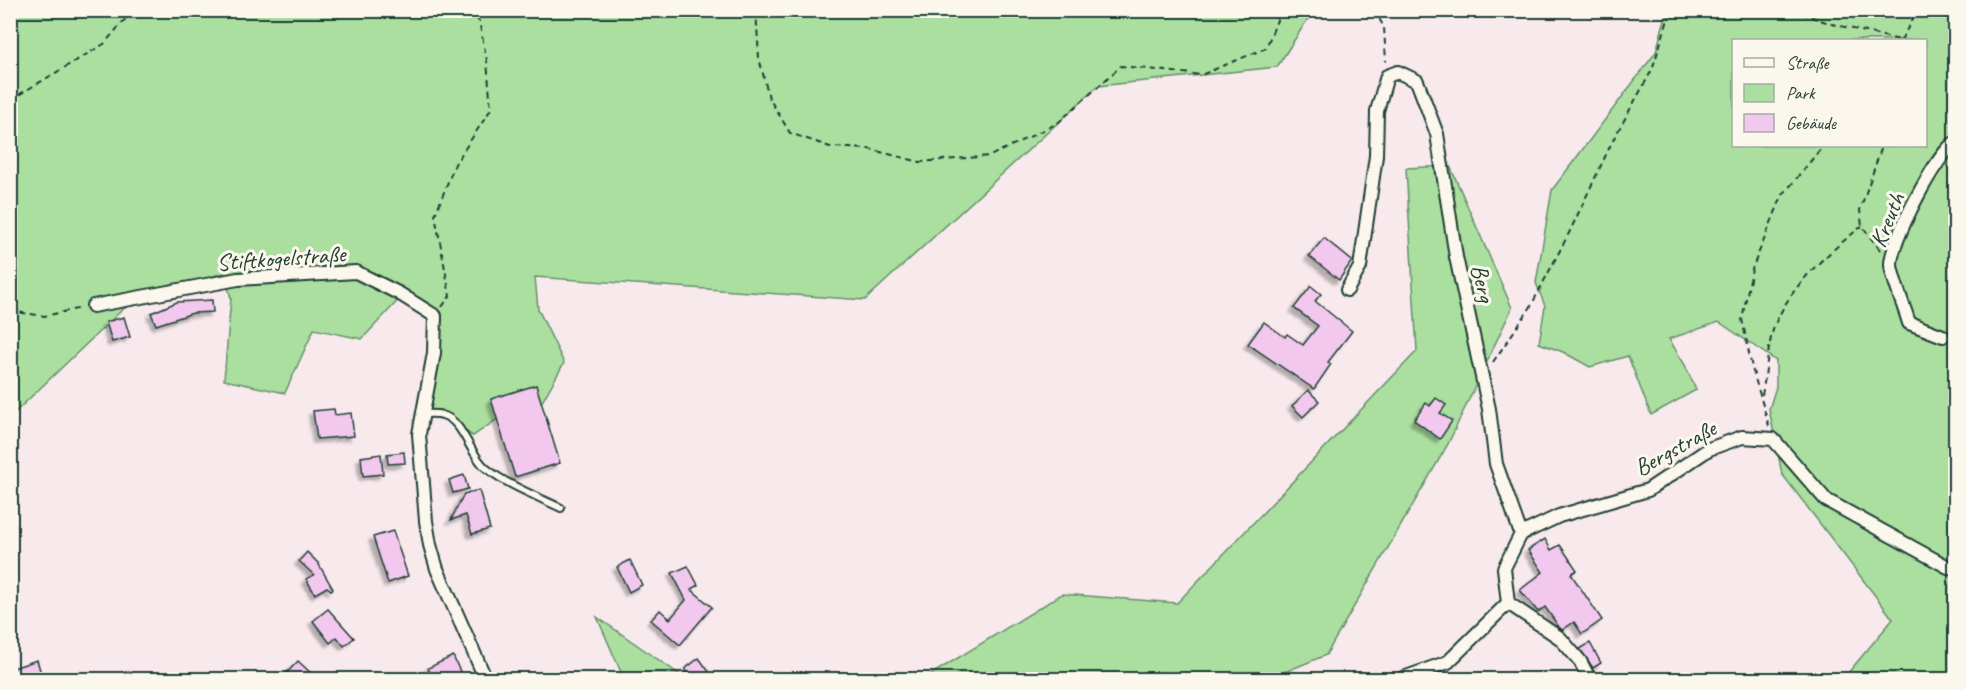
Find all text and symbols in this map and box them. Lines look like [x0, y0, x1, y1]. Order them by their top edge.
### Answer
legend [1732, 39, 1927, 147]
text: Straße [1786, 52, 1830, 74]
text: Park [1786, 82, 1816, 104]
text: Gebäude [1786, 112, 1837, 134]
street label: Kreuth [1863, 187, 1912, 252]
street label: Stiftkogelstraße [216, 238, 348, 277]
street label: Berg [1464, 261, 1502, 307]
street label: Bergstraße [1629, 412, 1723, 483]

